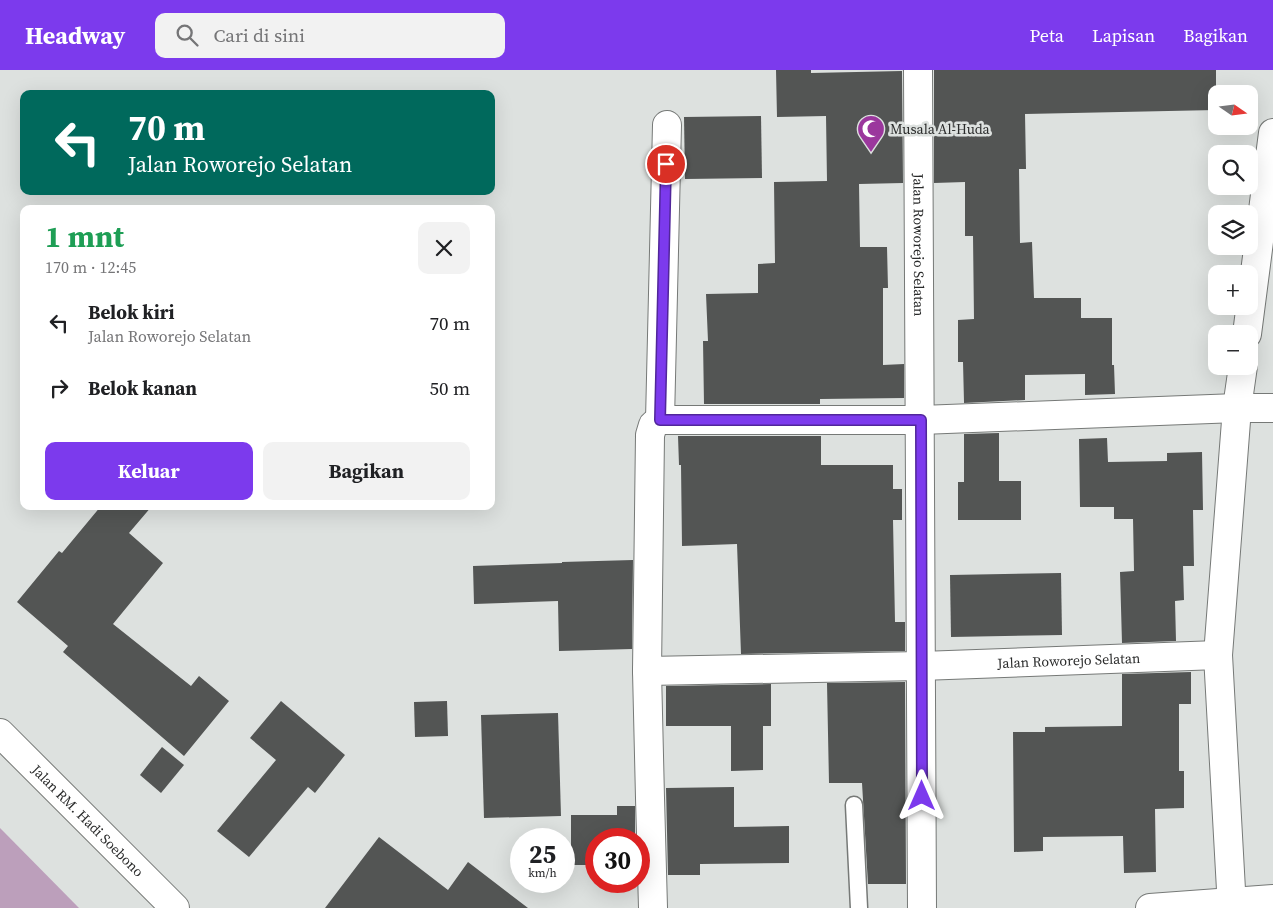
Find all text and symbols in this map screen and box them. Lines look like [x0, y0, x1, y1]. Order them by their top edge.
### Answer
search box [155, 13, 505, 58]
text: Headway [25, 19, 125, 52]
icon: search [173, 21, 201, 49]
text: Cari di sini [213, 22, 305, 48]
text: Peta [1030, 23, 1064, 48]
text: Lapisan [1092, 23, 1155, 48]
text: Bagikan [1183, 23, 1248, 48]
north arrow [1208, 85, 1258, 135]
map controls [1208, 85, 1258, 375]
text: 70 m [128, 104, 205, 152]
icon: left [45, 110, 110, 175]
mosque icon: Musala Al-Huda [856, 114, 886, 153]
place label: Musala Al-Huda [890, 119, 991, 139]
pin [645, 143, 687, 185]
button: search [1208, 145, 1258, 195]
text: Jalan Roworejo Selatan [128, 149, 352, 179]
icon: arrive [652, 150, 680, 178]
street label: Jalan Roworejo Selatan [908, 172, 929, 317]
button: layers [1208, 205, 1258, 255]
text: 1 mnt [45, 216, 124, 257]
button: close [418, 222, 470, 274]
text: 170 m · 12:45 [45, 256, 136, 278]
button: + [1208, 265, 1258, 315]
text: Belok kiri [88, 299, 175, 325]
icon: left [45, 309, 73, 337]
text: 70 m [429, 310, 470, 336]
text: Jalan Roworejo Selatan [88, 325, 251, 347]
button: − [1208, 325, 1258, 375]
icon: right [45, 374, 73, 402]
text: Belok kanan [88, 375, 197, 401]
text: 50 m [429, 375, 470, 401]
button: Keluar [45, 442, 253, 500]
button: Bagikan [263, 442, 470, 500]
street label: Jalan Roworejo Selatan [996, 648, 1141, 673]
street label: Jalan RM. Hadi Soebono [26, 759, 148, 881]
position arrow [895, 769, 947, 821]
speed limit sign: 30 [585, 828, 650, 893]
text: 25 [529, 837, 556, 871]
text: km/h [528, 865, 557, 881]

